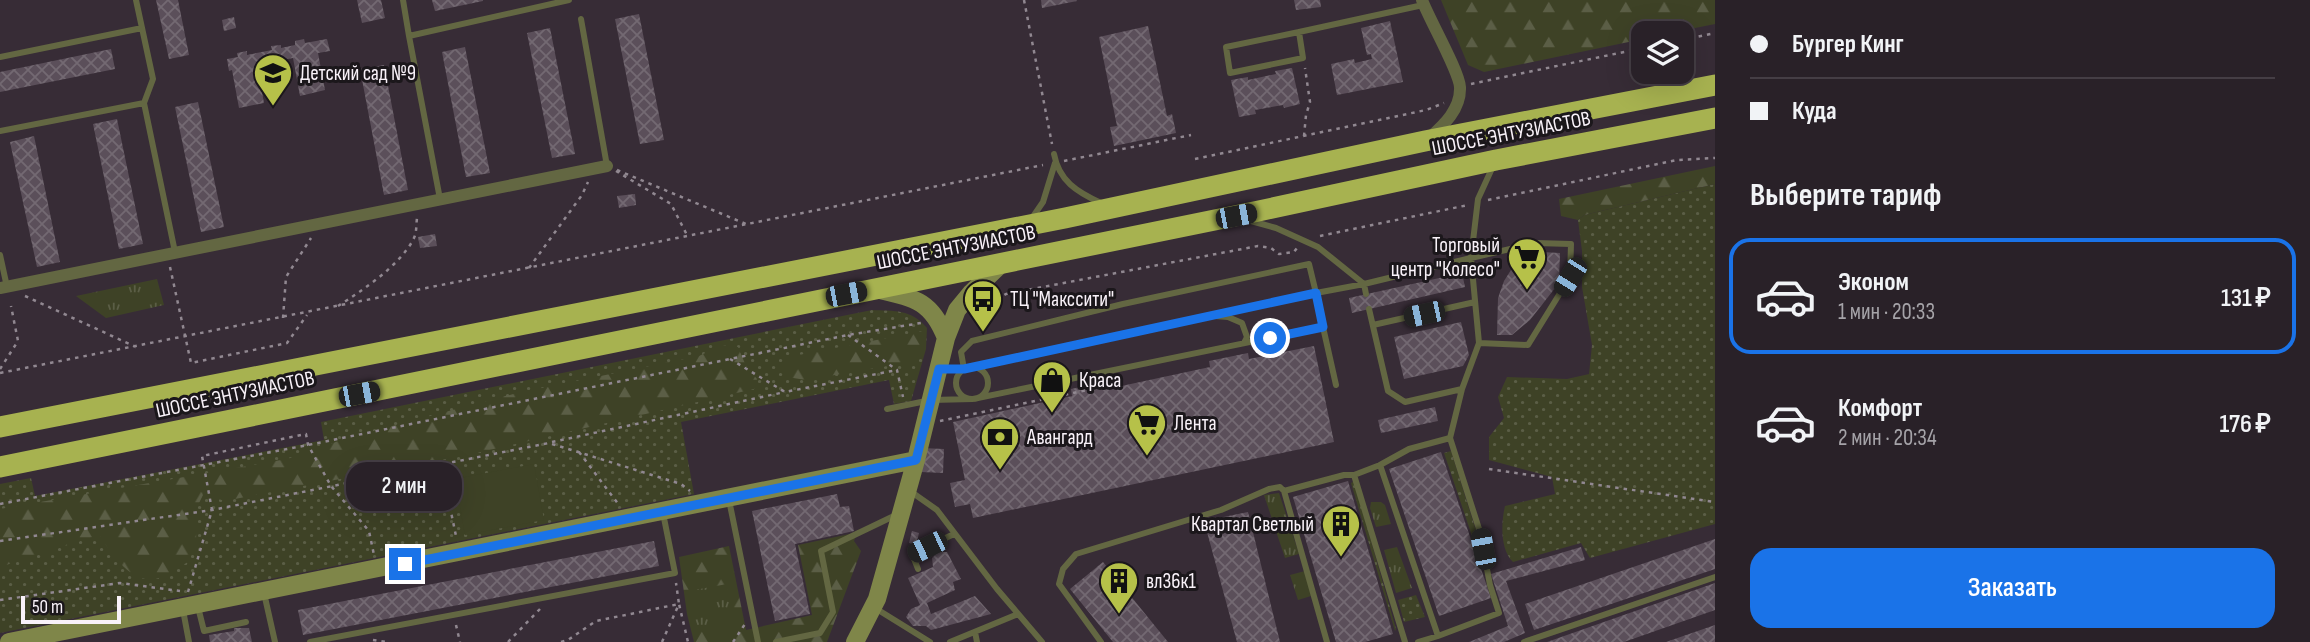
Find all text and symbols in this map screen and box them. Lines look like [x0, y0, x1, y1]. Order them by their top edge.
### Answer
map controls [1631, 21, 1694, 84]
button: layers [1631, 21, 1694, 84]
text: Бургер Кинг [1792, 29, 1904, 60]
school or university icon: Детский сад №9 [252, 52, 294, 107]
place label: Детский сад №9 [300, 61, 416, 86]
text: Куда [1792, 96, 1837, 127]
street label: ШОССЕ ЭНТУЗИАСТОВ [1430, 106, 1593, 161]
text: Выберите тариф [1750, 176, 1941, 215]
car [1214, 202, 1259, 230]
street label: ШОССЕ ЭНТУЗИАСТОВ [875, 220, 1038, 275]
place label: Торговый центр "Колесо" [1391, 233, 1500, 282]
supermarket icon: Торговый центр "Колесо" [1506, 236, 1548, 291]
car [1550, 254, 1591, 300]
icon: car [1754, 265, 1817, 328]
text: Эконом [1838, 267, 1909, 298]
bus stop icon: ТЦ "Макссити" [962, 278, 1004, 333]
car [824, 280, 869, 308]
text: 131 ₽ [2221, 283, 2271, 314]
place label: ТЦ "Макссити" [1010, 287, 1114, 312]
text: 1 мин · 20:33 [1838, 298, 1935, 326]
car [1402, 299, 1447, 329]
route start [1254, 322, 1286, 354]
shop icon: Краса [1031, 359, 1073, 414]
street label: ШОССЕ ЭНТУЗИАСТОВ [154, 365, 317, 423]
place label: Краса [1079, 368, 1121, 393]
car [337, 380, 382, 408]
icon: car [1754, 391, 1817, 454]
text: Комфорт [1838, 393, 1922, 424]
supermarket icon: Лента [1126, 402, 1168, 457]
text: 176 ₽ [2219, 409, 2271, 440]
place label: Лента [1174, 411, 1217, 436]
bank icon: Авангард [979, 416, 1021, 471]
text: 2 мин · 20:34 [1838, 424, 1937, 452]
place label: Авангард [1026, 425, 1093, 450]
callout: 2 мин [347, 462, 463, 512]
text: 2 мин [382, 472, 426, 500]
building icon: Квартал Светлый [1320, 503, 1362, 558]
place label: Квартал Светлый [1191, 512, 1314, 537]
car [1469, 526, 1498, 572]
car [904, 528, 951, 566]
route end [389, 548, 421, 580]
button: Заказать [1750, 548, 2275, 628]
building icon: вл36к1 [1098, 560, 1140, 615]
place label: вл36к1 [1146, 569, 1196, 594]
scale bar [21, 593, 121, 625]
text: 50 m [32, 596, 63, 619]

